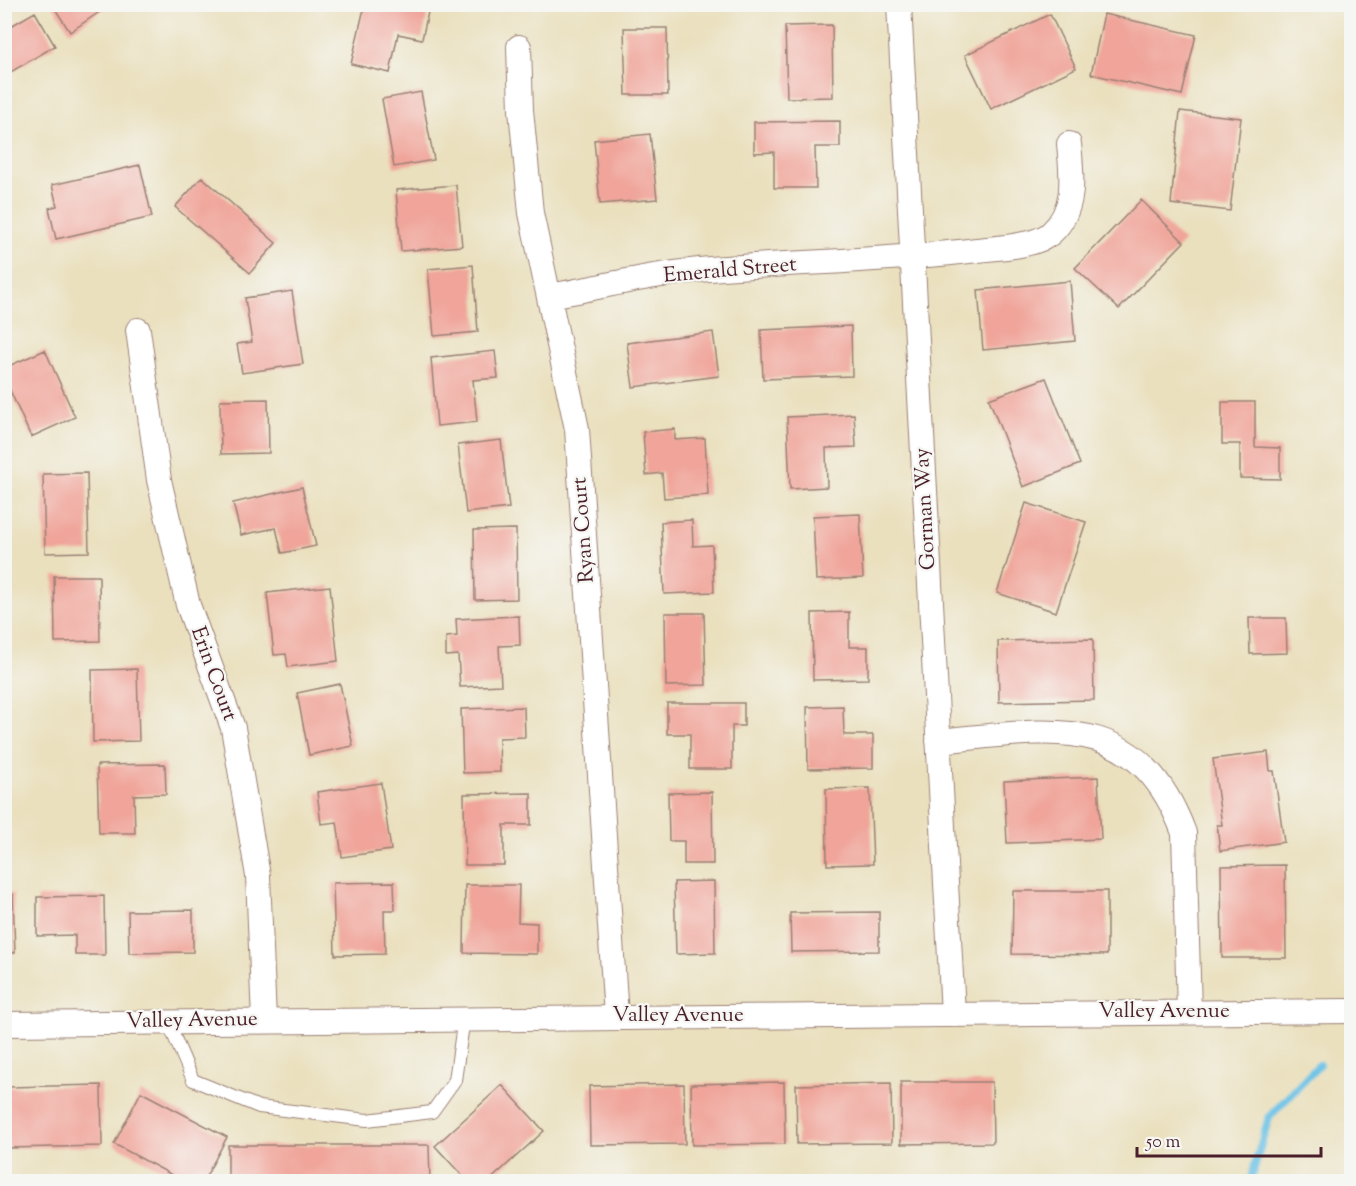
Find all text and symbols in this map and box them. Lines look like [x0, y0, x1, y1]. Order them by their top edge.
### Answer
street label: Emerald Street [662, 250, 798, 292]
street label: Gorman Way [908, 447, 944, 571]
street label: Ryan Court [565, 476, 603, 584]
street label: Erin Court [182, 623, 244, 725]
street label: Valley Avenue [1098, 997, 1230, 1027]
street label: Valley Avenue [612, 1001, 744, 1031]
street label: Valley Avenue [126, 1005, 258, 1037]
scale bar [1137, 1120, 1322, 1158]
text: 50 m [1145, 1130, 1181, 1156]

